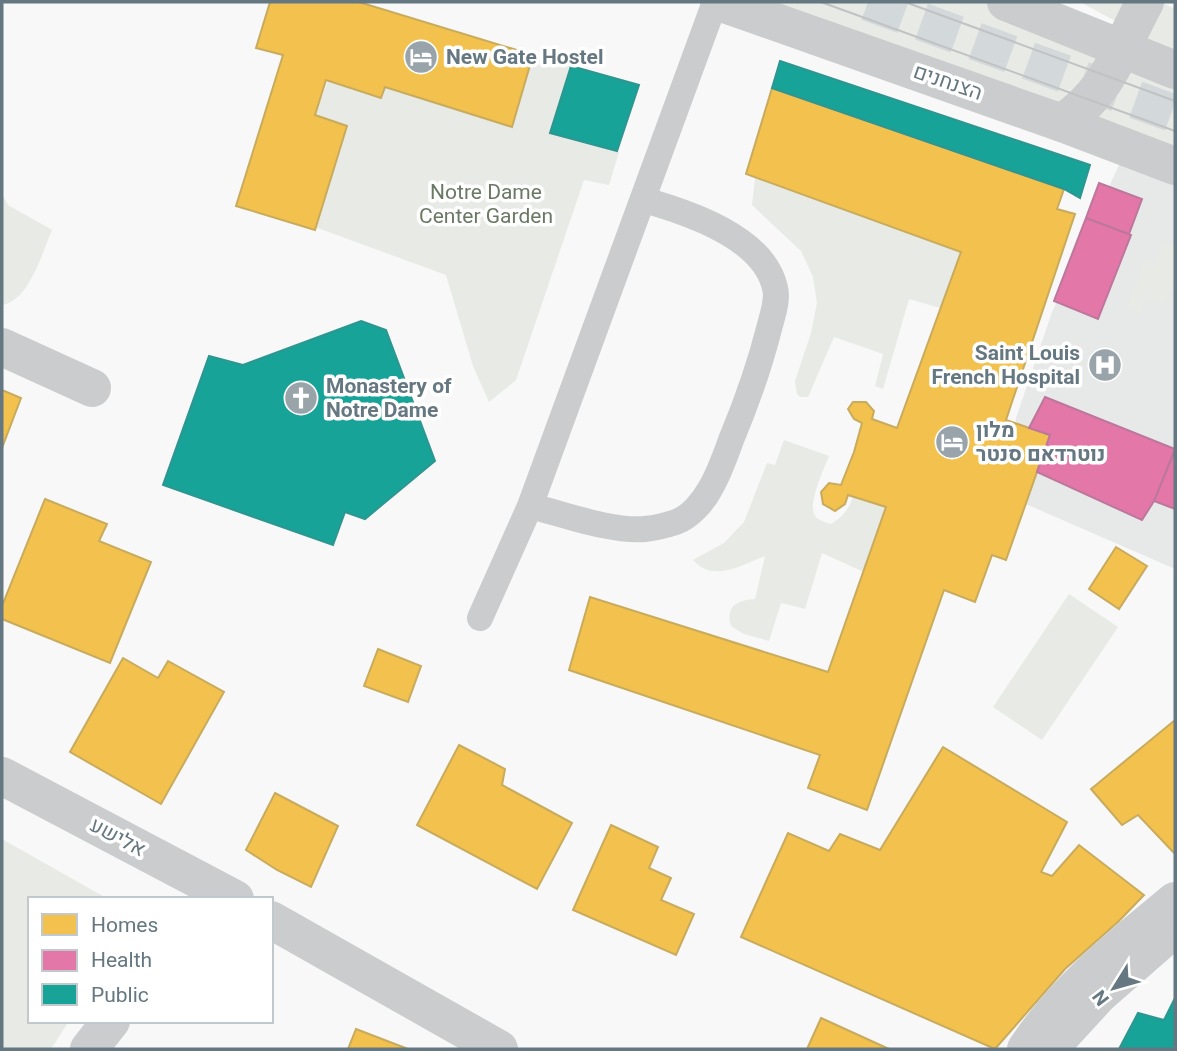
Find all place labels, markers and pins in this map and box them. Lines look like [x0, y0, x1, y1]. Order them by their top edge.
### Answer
hotel icon: New Gate Hostel [402, 38, 440, 76]
place label: New Gate Hostel [446, 45, 604, 69]
place label: Saint Louis French Hospital [931, 341, 1080, 389]
hospital icon: Saint Louis French Hospital [1086, 346, 1124, 384]
place label: Monastery of Notre Dame [326, 374, 452, 422]
church icon: Monastery of Notre Dame [282, 379, 320, 417]
place label: מלון נוטרדאם סנטר [976, 418, 1105, 466]
hotel icon: מלון נוטרדאם סנטר [933, 423, 971, 461]

